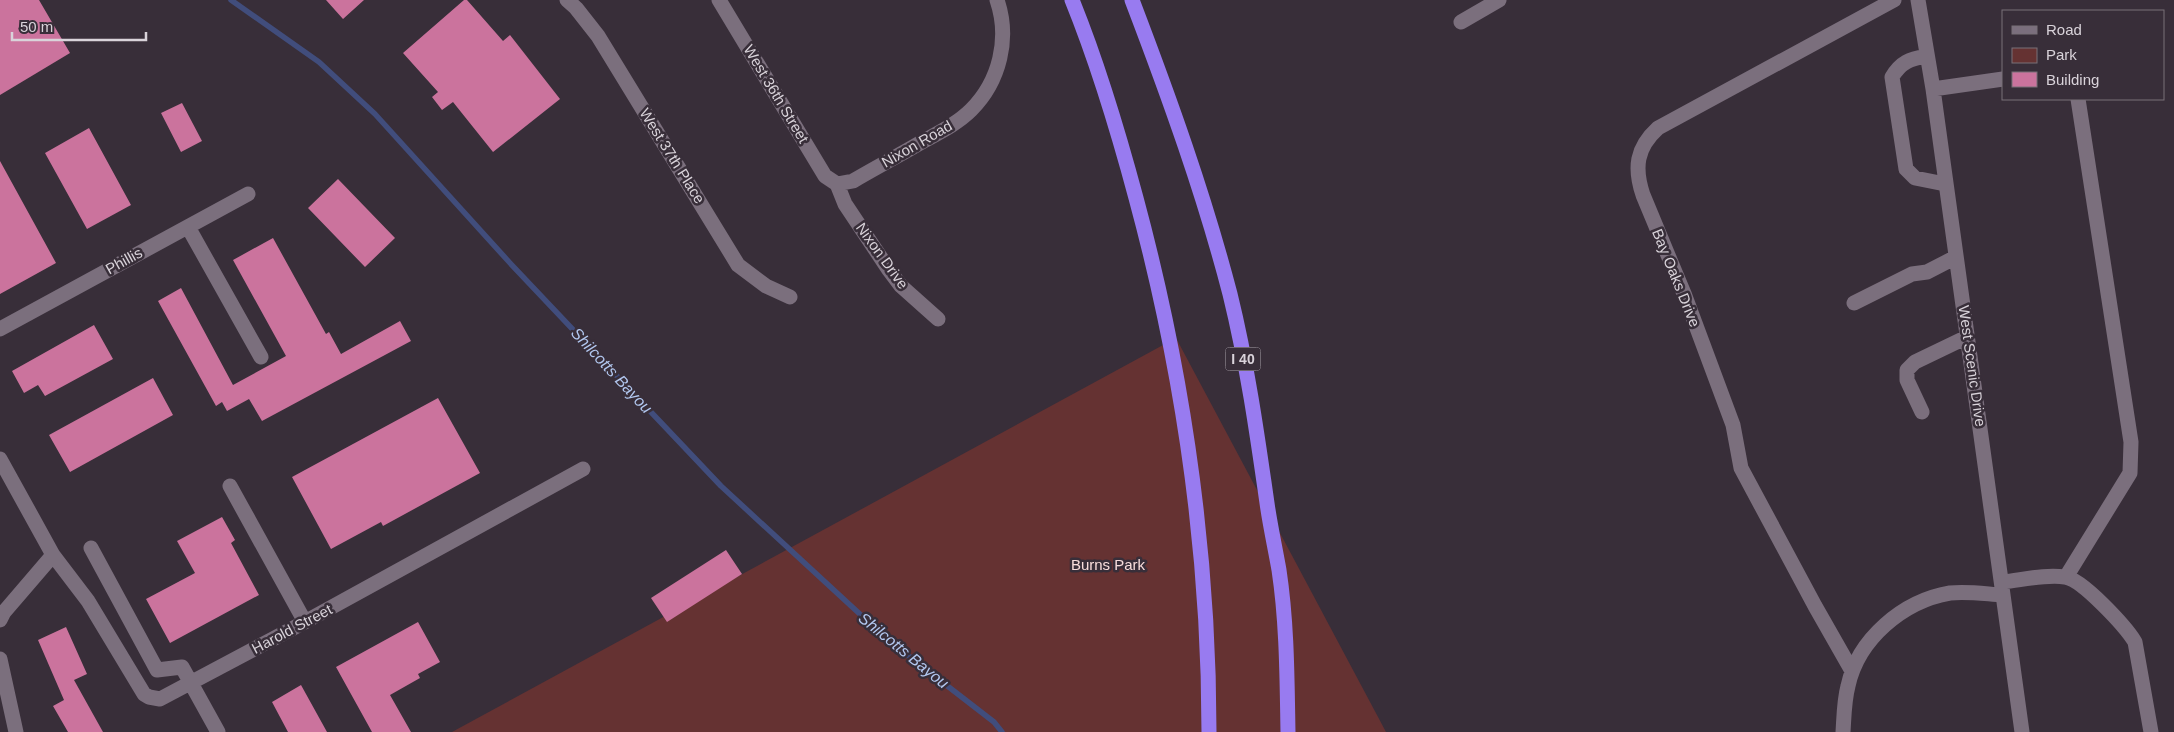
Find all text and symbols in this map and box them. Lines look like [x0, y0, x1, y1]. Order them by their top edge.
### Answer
scale bar [12, 10, 146, 42]
legend [2002, 10, 2164, 100]
text: 50 m [20, 18, 53, 35]
text: Road [2046, 21, 2082, 38]
street label: West 36th Street [740, 42, 813, 147]
text: Park [2046, 46, 2077, 63]
text: Building [2046, 71, 2099, 88]
street label: West 37th Place [636, 105, 709, 206]
street label: Nixon Road [879, 117, 955, 171]
street label: Nixon Drive [853, 219, 912, 292]
street label: Bay Oaks Drive [1649, 226, 1704, 329]
street label: Phillis [102, 244, 145, 277]
street label: West Scenic Drive [1956, 304, 1989, 428]
water label: Shilcotts Bayou [568, 324, 656, 417]
road number: I 40 [1226, 348, 1260, 370]
park label: Burns Park [1071, 556, 1146, 573]
street label: Harold Street [249, 600, 336, 657]
water label: Shilcotts Bayou [855, 609, 952, 692]

